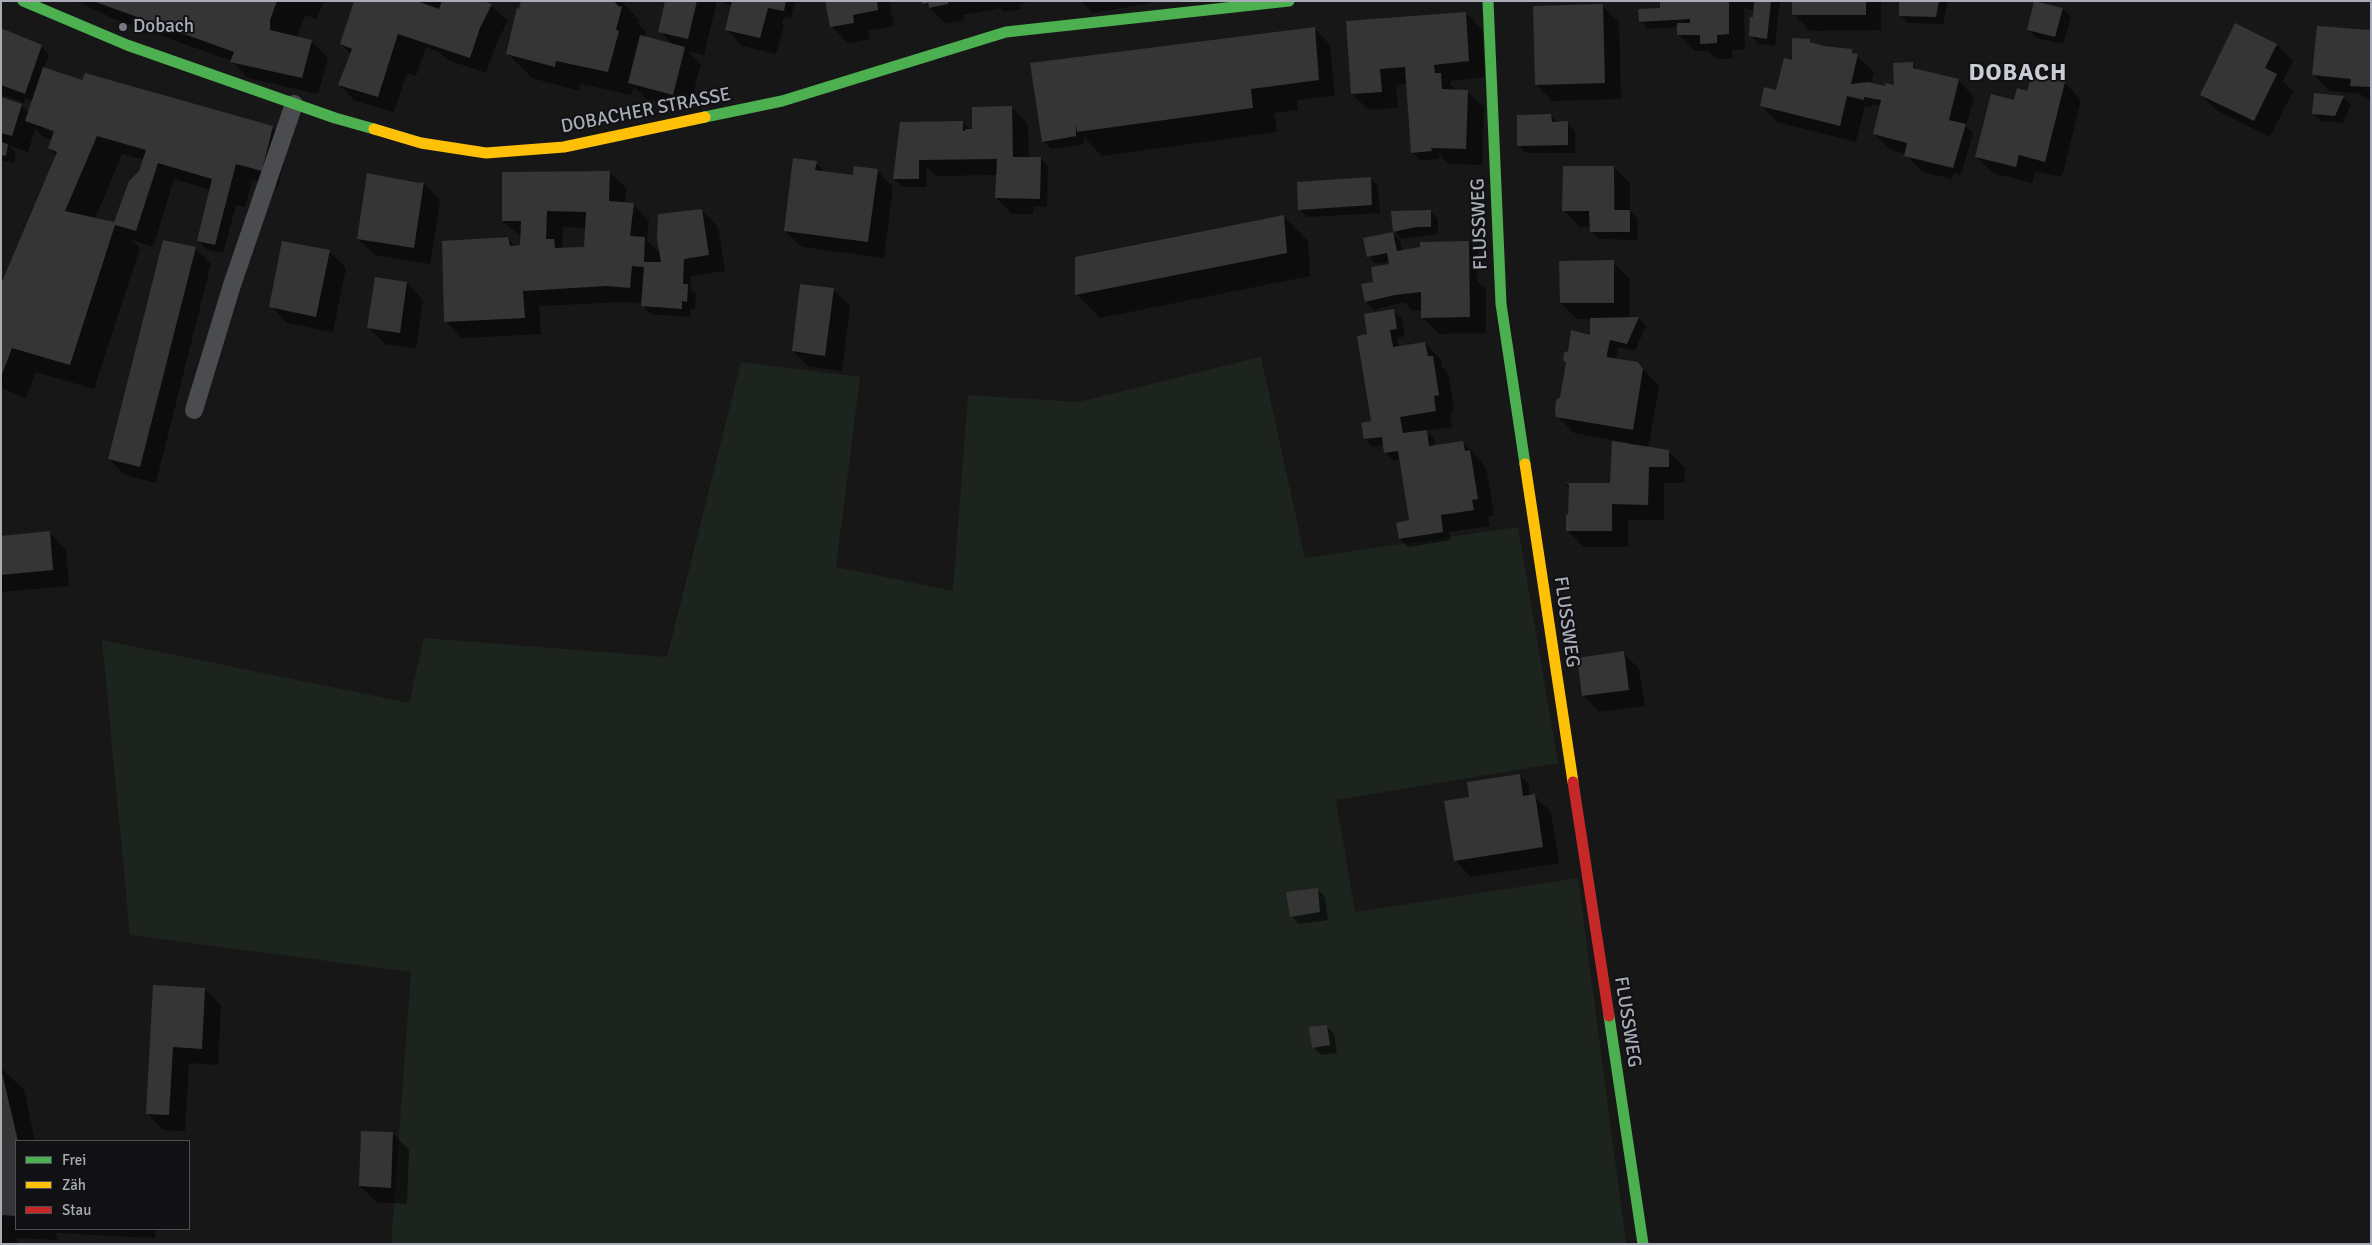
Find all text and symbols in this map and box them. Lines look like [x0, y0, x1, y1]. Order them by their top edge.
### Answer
place label: Dobach [133, 16, 194, 38]
marker: Dobach [117, 21, 129, 33]
district label: DOBACH [1968, 60, 2068, 88]
street label: DOBACHER STRASSE [559, 83, 733, 139]
street label: FLUSSWEG [1467, 178, 1493, 270]
street label: FLUSSWEG [1548, 575, 1584, 669]
street label: FLUSSWEG [1609, 975, 1645, 1069]
legend [15, 1140, 190, 1230]
text: Frei [62, 1151, 86, 1169]
text: Zäh [62, 1176, 86, 1194]
text: Stau [62, 1201, 91, 1219]

